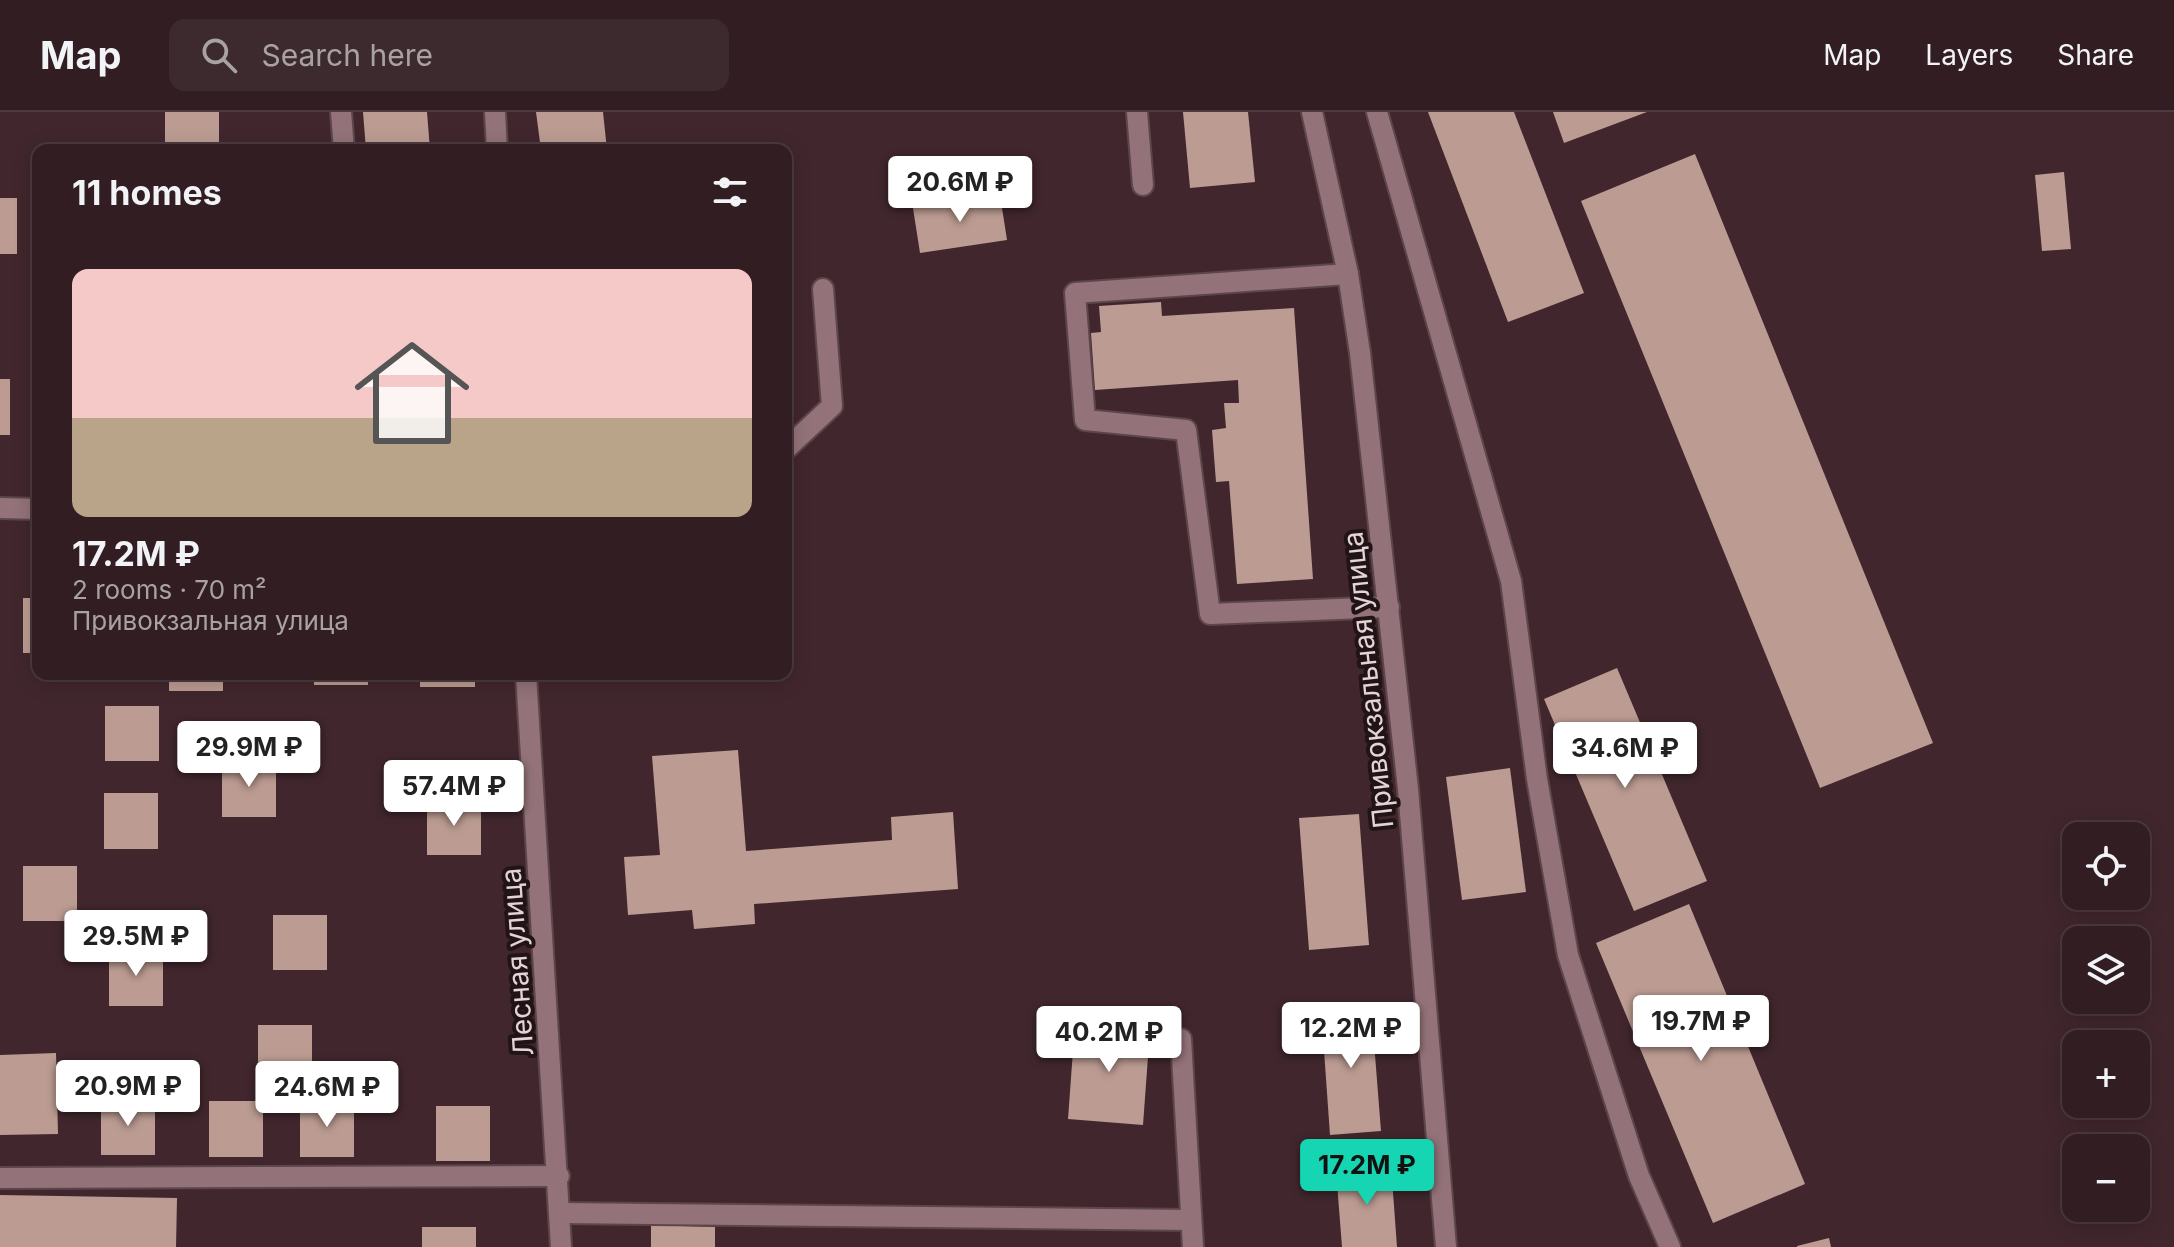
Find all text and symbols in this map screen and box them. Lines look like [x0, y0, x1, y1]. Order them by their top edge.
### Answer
search box [169, 19, 729, 91]
text: Map [40, 32, 121, 78]
icon: search [197, 33, 241, 77]
text: Search here [261, 37, 433, 73]
text: Map [1823, 38, 1881, 72]
text: Layers [1925, 38, 2013, 72]
text: Share [2057, 38, 2134, 72]
pin: 20.6M ₽ [886, 156, 1034, 224]
text: 20.6M ₽ [906, 166, 1014, 197]
icon: filters [708, 170, 752, 214]
text: 11 homes [72, 172, 222, 213]
icon: home [340, 321, 484, 465]
street label: Привокзальная улица [1336, 530, 1400, 830]
text: 17.2M ₽ [72, 533, 200, 574]
text: 2 rooms · 70 m² [72, 574, 267, 605]
text: Привокзальная улица [72, 605, 349, 636]
pin: 29.9M ₽ [175, 721, 323, 789]
pin: 34.6M ₽ [1551, 722, 1699, 790]
text: 29.9M ₽ [195, 731, 303, 762]
text: 34.6M ₽ [1571, 732, 1679, 763]
pin: 57.4M ₽ [380, 760, 528, 828]
text: 57.4M ₽ [402, 770, 506, 801]
map controls [2062, 822, 2150, 1222]
button: locate [2062, 822, 2150, 910]
street label: Лесная улица [493, 867, 541, 1057]
pin: 29.5M ₽ [62, 910, 210, 978]
text: 29.5M ₽ [82, 920, 190, 951]
button: layers [2062, 926, 2150, 1014]
pin: 19.7M ₽ [1627, 995, 1775, 1063]
pin: 12.2M ₽ [1277, 1002, 1425, 1070]
text: 19.7M ₽ [1651, 1005, 1751, 1036]
pin: 40.2M ₽ [1035, 1006, 1183, 1074]
text: 12.2M ₽ [1300, 1012, 1402, 1043]
text: 40.2M ₽ [1054, 1016, 1164, 1047]
button: + [2062, 1030, 2150, 1118]
pin: 20.9M ₽ [54, 1060, 202, 1128]
pin: 24.6M ₽ [253, 1061, 401, 1129]
text: 20.9M ₽ [74, 1070, 182, 1101]
text: 24.6M ₽ [273, 1071, 381, 1102]
button: − [2062, 1134, 2150, 1222]
pin: 17.2M ₽ [1293, 1139, 1441, 1207]
text: 17.2M ₽ [1318, 1149, 1416, 1180]

